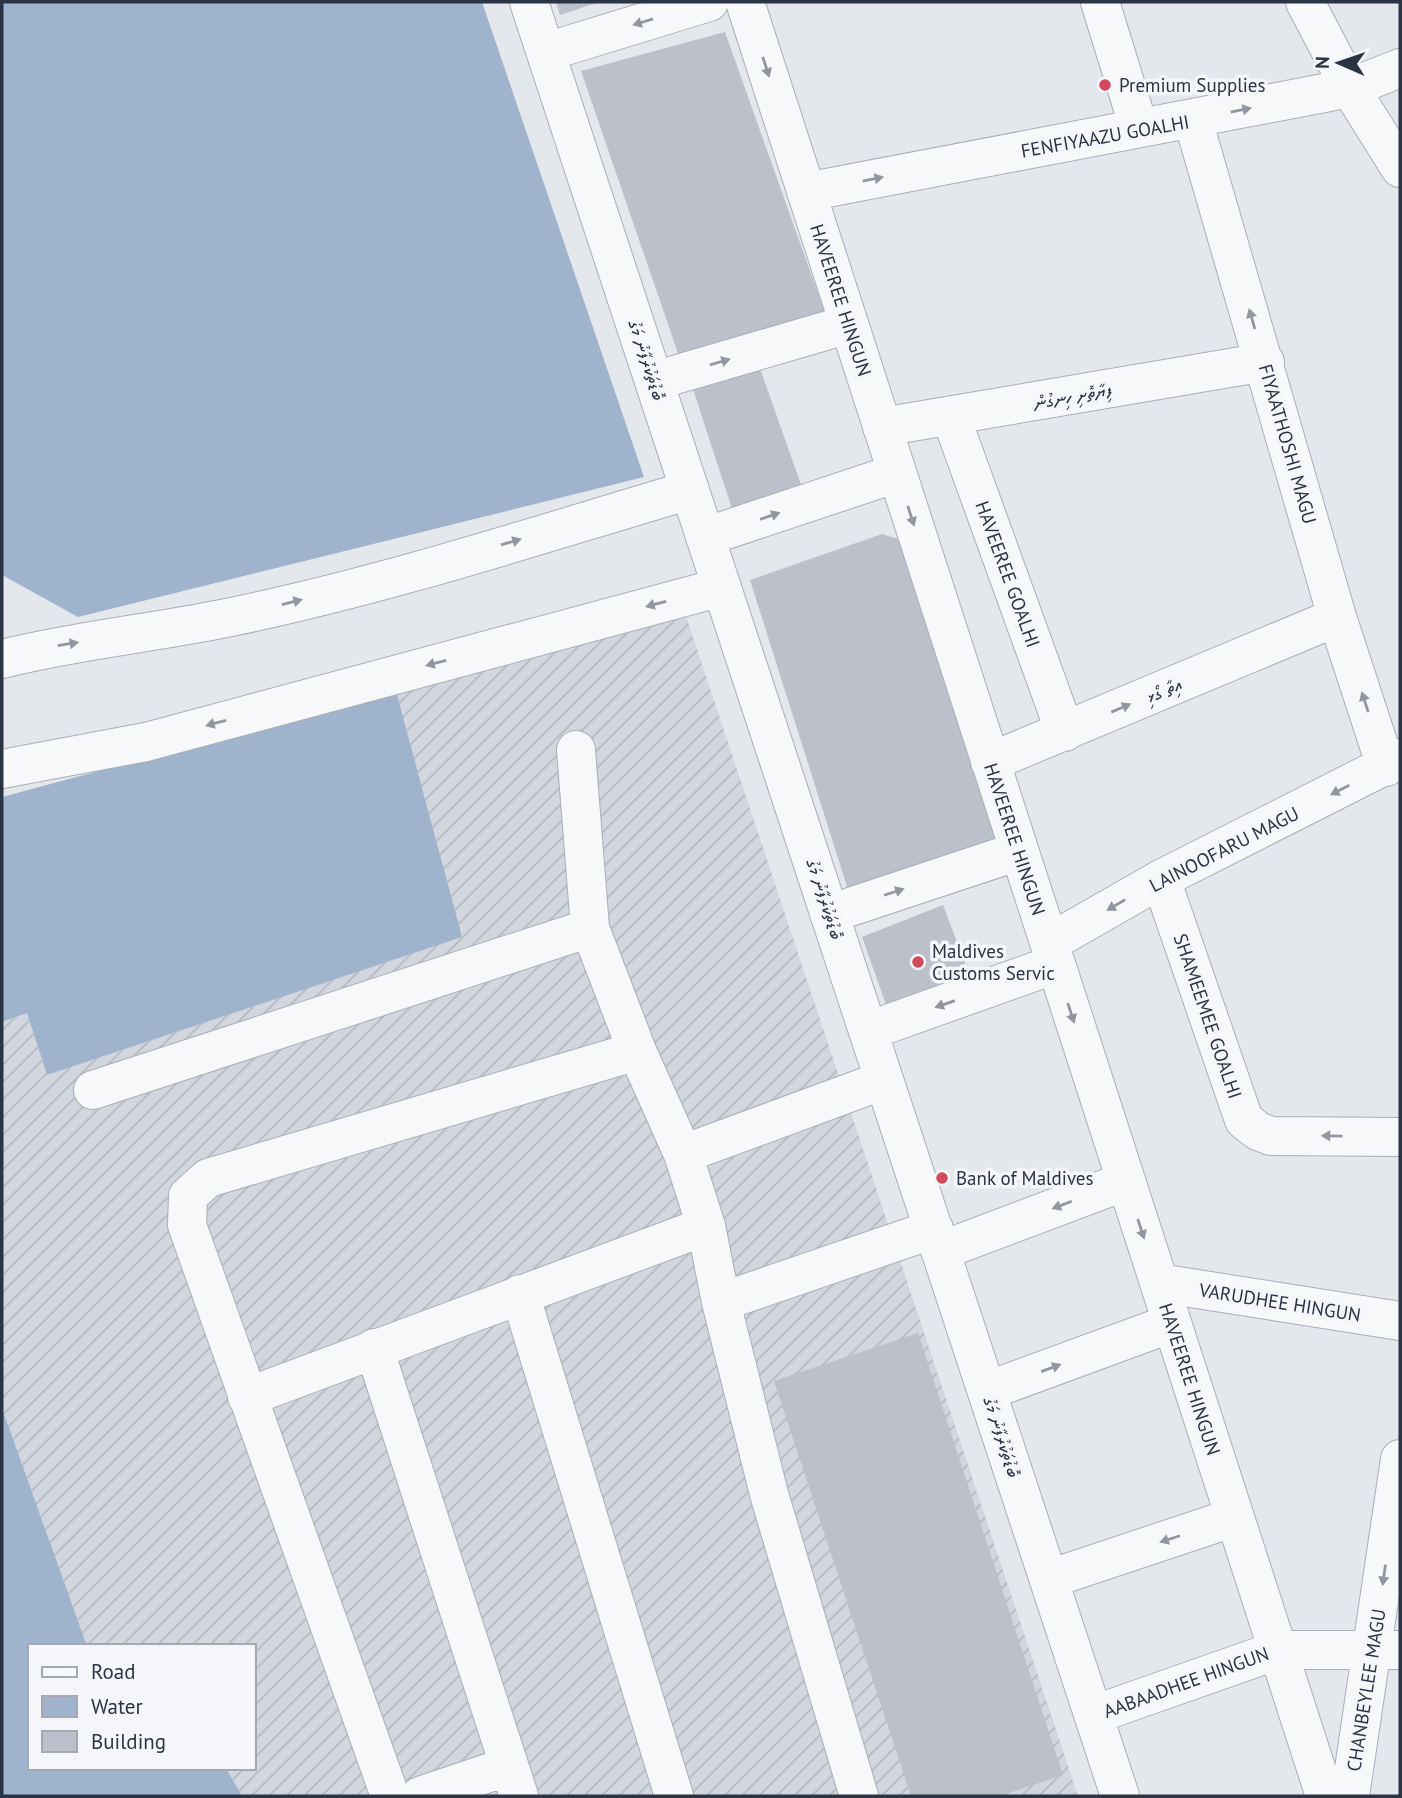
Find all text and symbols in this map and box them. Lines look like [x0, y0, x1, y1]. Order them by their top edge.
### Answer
one-way arrow [633, 17, 654, 27]
north arrow [1304, 28, 1374, 98]
one-way arrow [761, 56, 771, 77]
text: N [1310, 56, 1334, 69]
place label: Premium Supplies [1119, 73, 1266, 97]
marker: Premium Supplies [1097, 77, 1113, 93]
one-way arrow [1230, 105, 1252, 116]
street label: FENFIYAAZU GOALHI [1019, 109, 1191, 163]
one-way arrow [862, 173, 884, 184]
street label: HAVEEREE HINGUN [805, 221, 877, 379]
one-way arrow [1246, 308, 1256, 329]
street label: ބޮޑުތަކުރުފާނު މަގު [622, 316, 671, 403]
one-way arrow [709, 356, 731, 367]
street label: FIYAATHOSHI MAGU [1254, 361, 1322, 527]
street label: ފިޔާތޮށި ހިނގުން [1030, 377, 1115, 416]
street label: HAVEEREE GOALHI [970, 497, 1046, 651]
one-way arrow [906, 506, 916, 527]
one-way arrow [760, 510, 781, 520]
one-way arrow [501, 537, 522, 547]
one-way arrow [281, 596, 303, 607]
one-way arrow [645, 599, 667, 610]
one-way arrow [57, 638, 79, 649]
one-way arrow [425, 658, 446, 668]
street label: އިތާ ގޯޅި [1141, 672, 1186, 710]
one-way arrow [1359, 691, 1370, 712]
one-way arrow [1111, 702, 1131, 714]
one-way arrow [205, 718, 227, 729]
street label: HAVEEREE HINGUN [979, 760, 1051, 918]
one-way arrow [1330, 784, 1350, 795]
street label: LAINOOFARU MAGU [1145, 801, 1303, 897]
street label: ބޮޑުތަކުރުފާނު މަގު [800, 855, 849, 942]
one-way arrow [884, 886, 905, 897]
one-way arrow [1106, 899, 1125, 911]
street label: SHAMEEMEE GOALHI [1168, 930, 1248, 1102]
place label: Maldives Customs Servic [932, 939, 1055, 985]
marker: Maldives Customs Servic [910, 954, 926, 970]
one-way arrow [935, 998, 956, 1009]
one-way arrow [1066, 1002, 1077, 1023]
one-way arrow [1321, 1130, 1343, 1142]
place label: Bank of Maldives [956, 1166, 1094, 1190]
marker: Bank of Maldives [934, 1170, 950, 1186]
one-way arrow [1051, 1200, 1072, 1211]
one-way arrow [1137, 1219, 1147, 1240]
street label: VARUDHEE HINGUN [1196, 1277, 1363, 1327]
street label: HAVEEREE HINGUN [1154, 1300, 1226, 1458]
one-way arrow [1041, 1362, 1062, 1373]
street label: ބޮޑުތަކުރުފާނު މަގު [977, 1393, 1026, 1480]
one-way arrow [1159, 1534, 1180, 1545]
one-way arrow [1378, 1565, 1389, 1587]
street label: CHANBEYLEE MAGU [1341, 1607, 1391, 1773]
street label: AABAADHEE HINGUN [1100, 1641, 1272, 1723]
legend [28, 1644, 256, 1770]
text: Road [91, 1658, 135, 1685]
text: Water [91, 1693, 143, 1720]
text: Building [91, 1728, 166, 1755]

